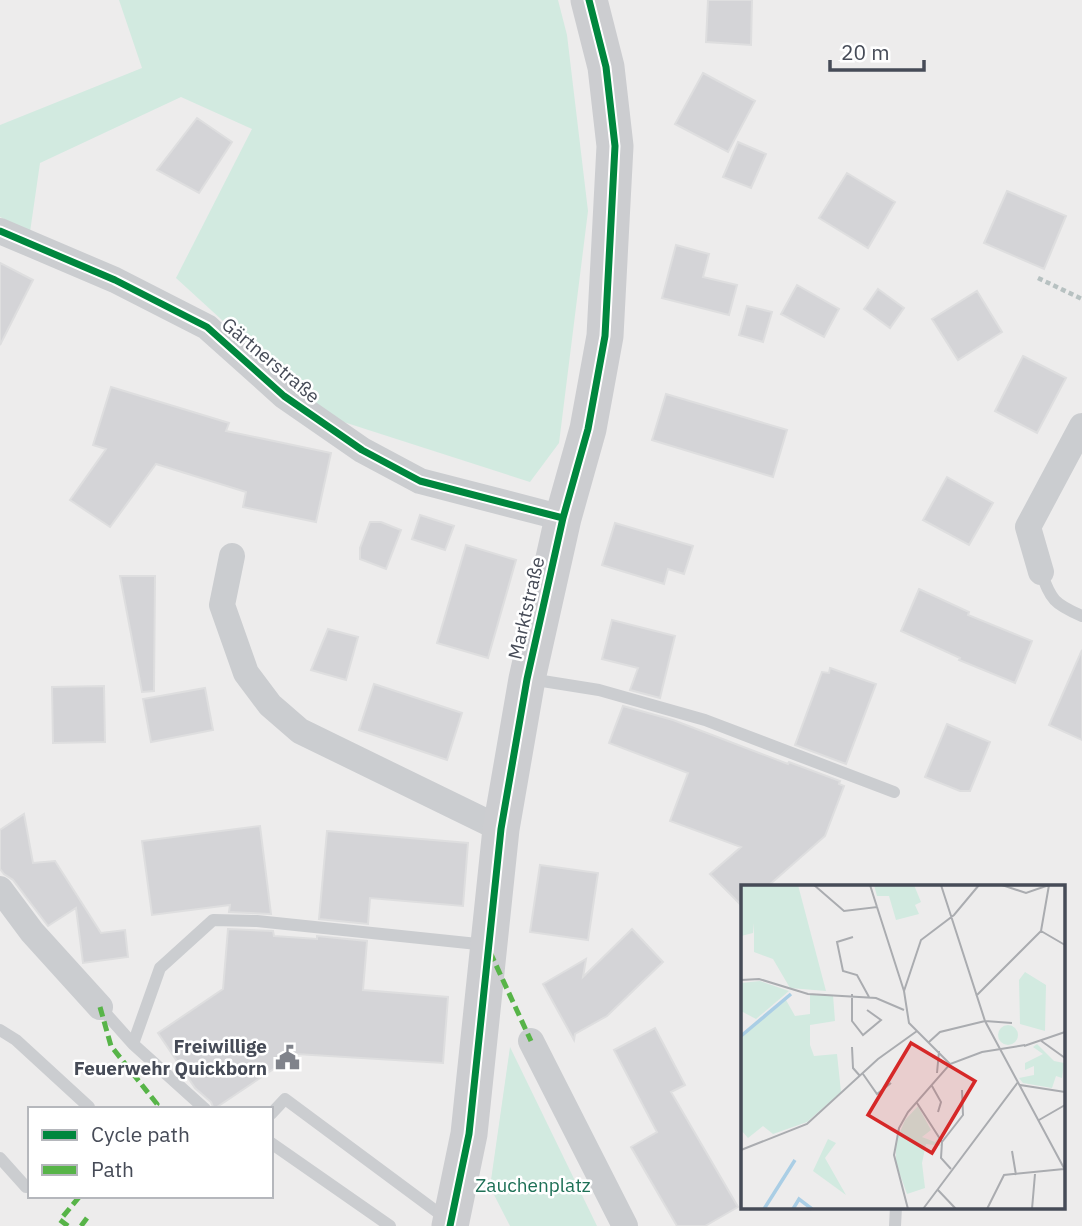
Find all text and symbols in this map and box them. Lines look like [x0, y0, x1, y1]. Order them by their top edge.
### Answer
scale bar [830, 28, 925, 72]
text: 20 m [841, 38, 890, 66]
street label: Gärtnerstraße [217, 312, 325, 408]
street label: Marktstraße [503, 554, 549, 662]
inset map [741, 885, 1064, 1208]
place label: Freiwillige Feuerwehr Quickborn [74, 1034, 267, 1080]
public building icon: Freiwillige Feuerwehr Quickborn [273, 1043, 301, 1071]
legend [28, 1107, 273, 1198]
text: Cycle path [91, 1120, 190, 1148]
text: Path [91, 1155, 134, 1183]
park label: Zauchenplatz [475, 1173, 591, 1197]

